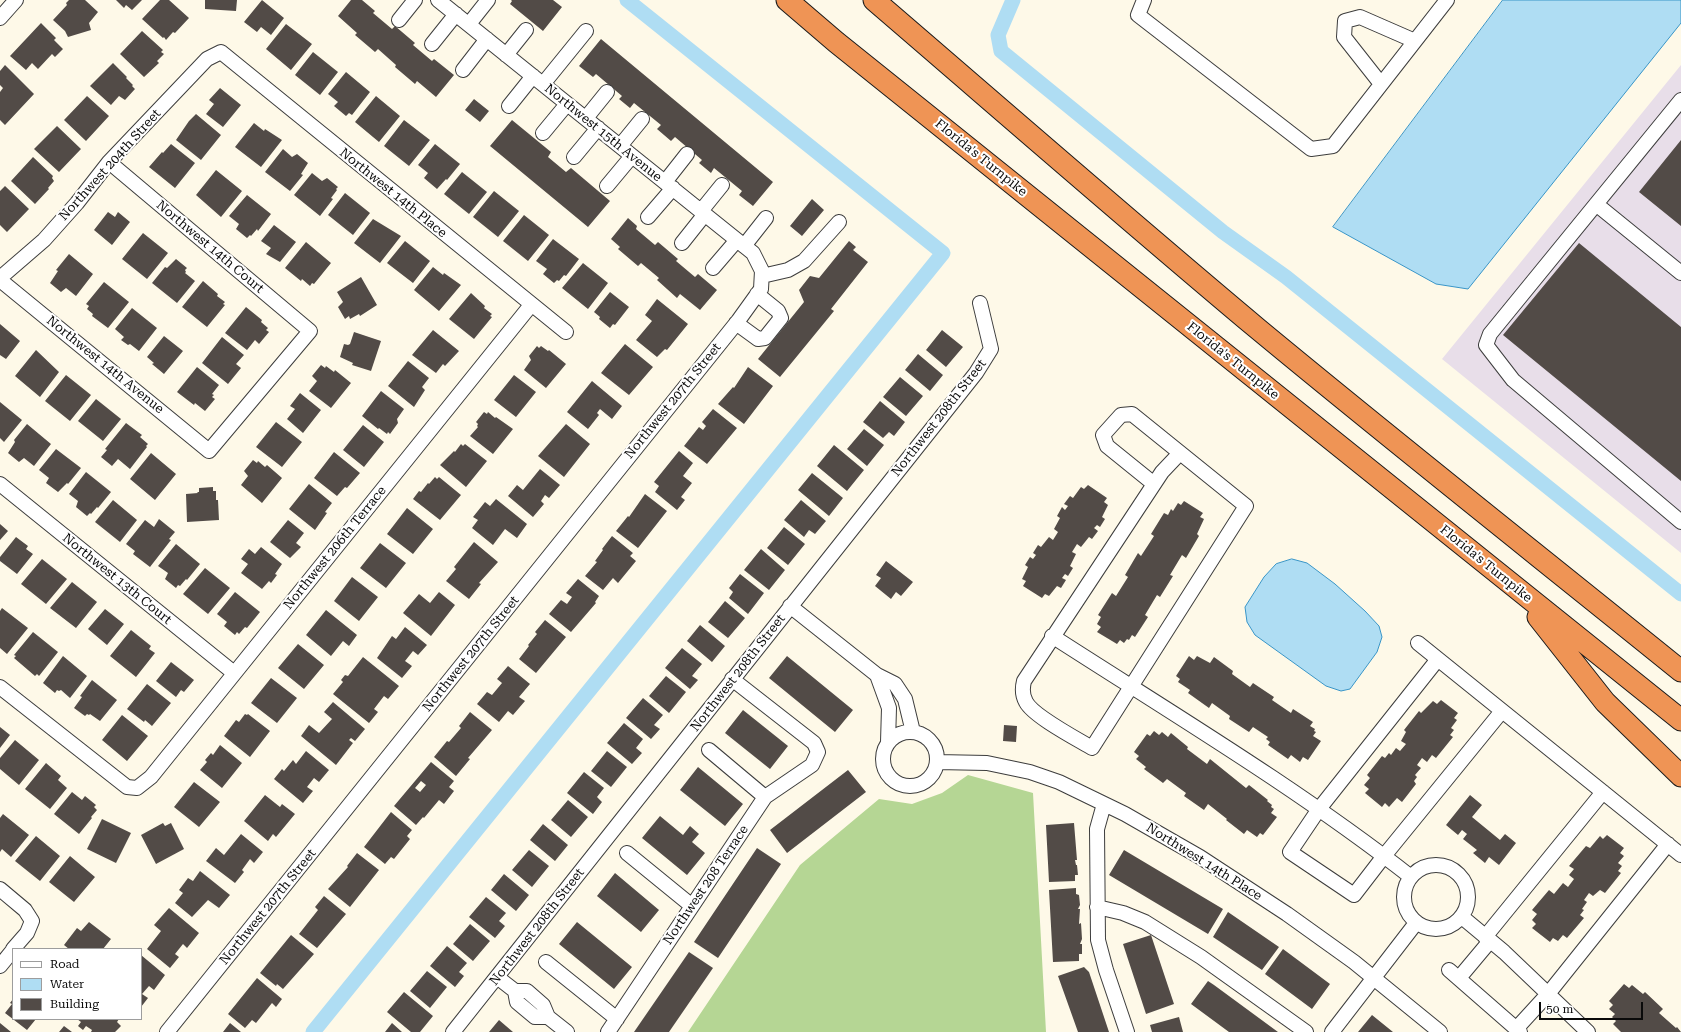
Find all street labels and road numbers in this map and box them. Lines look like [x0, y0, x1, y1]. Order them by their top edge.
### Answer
street label: Northwest 15th Avenue [541, 81, 665, 185]
street label: Northwest 204th Street [56, 106, 164, 224]
street label: Florida's Turnpike [932, 116, 1030, 200]
street label: Northwest 14th Place [336, 145, 450, 241]
street label: Northwest 14th Court [153, 197, 267, 297]
street label: Northwest 14th Avenue [43, 313, 167, 417]
street label: Florida's Turnpike [1184, 319, 1282, 403]
street label: Northwest 207th Street [621, 340, 725, 462]
street label: Northwest 208th Street [888, 356, 990, 480]
street label: Northwest 206th Terrace [280, 483, 390, 613]
street label: Florida's Turnpike [1437, 522, 1535, 606]
street label: Northwest 13th Court [59, 530, 175, 628]
street label: Northwest 207th Street [419, 593, 523, 715]
street label: Northwest 208th Street [687, 611, 789, 735]
street label: Northwest 14th Place [1143, 820, 1265, 904]
street label: Northwest 208 Terrace [660, 822, 752, 948]
street label: Northwest 207th Street [216, 846, 320, 968]
street label: Northwest 208th Street [486, 865, 588, 989]

